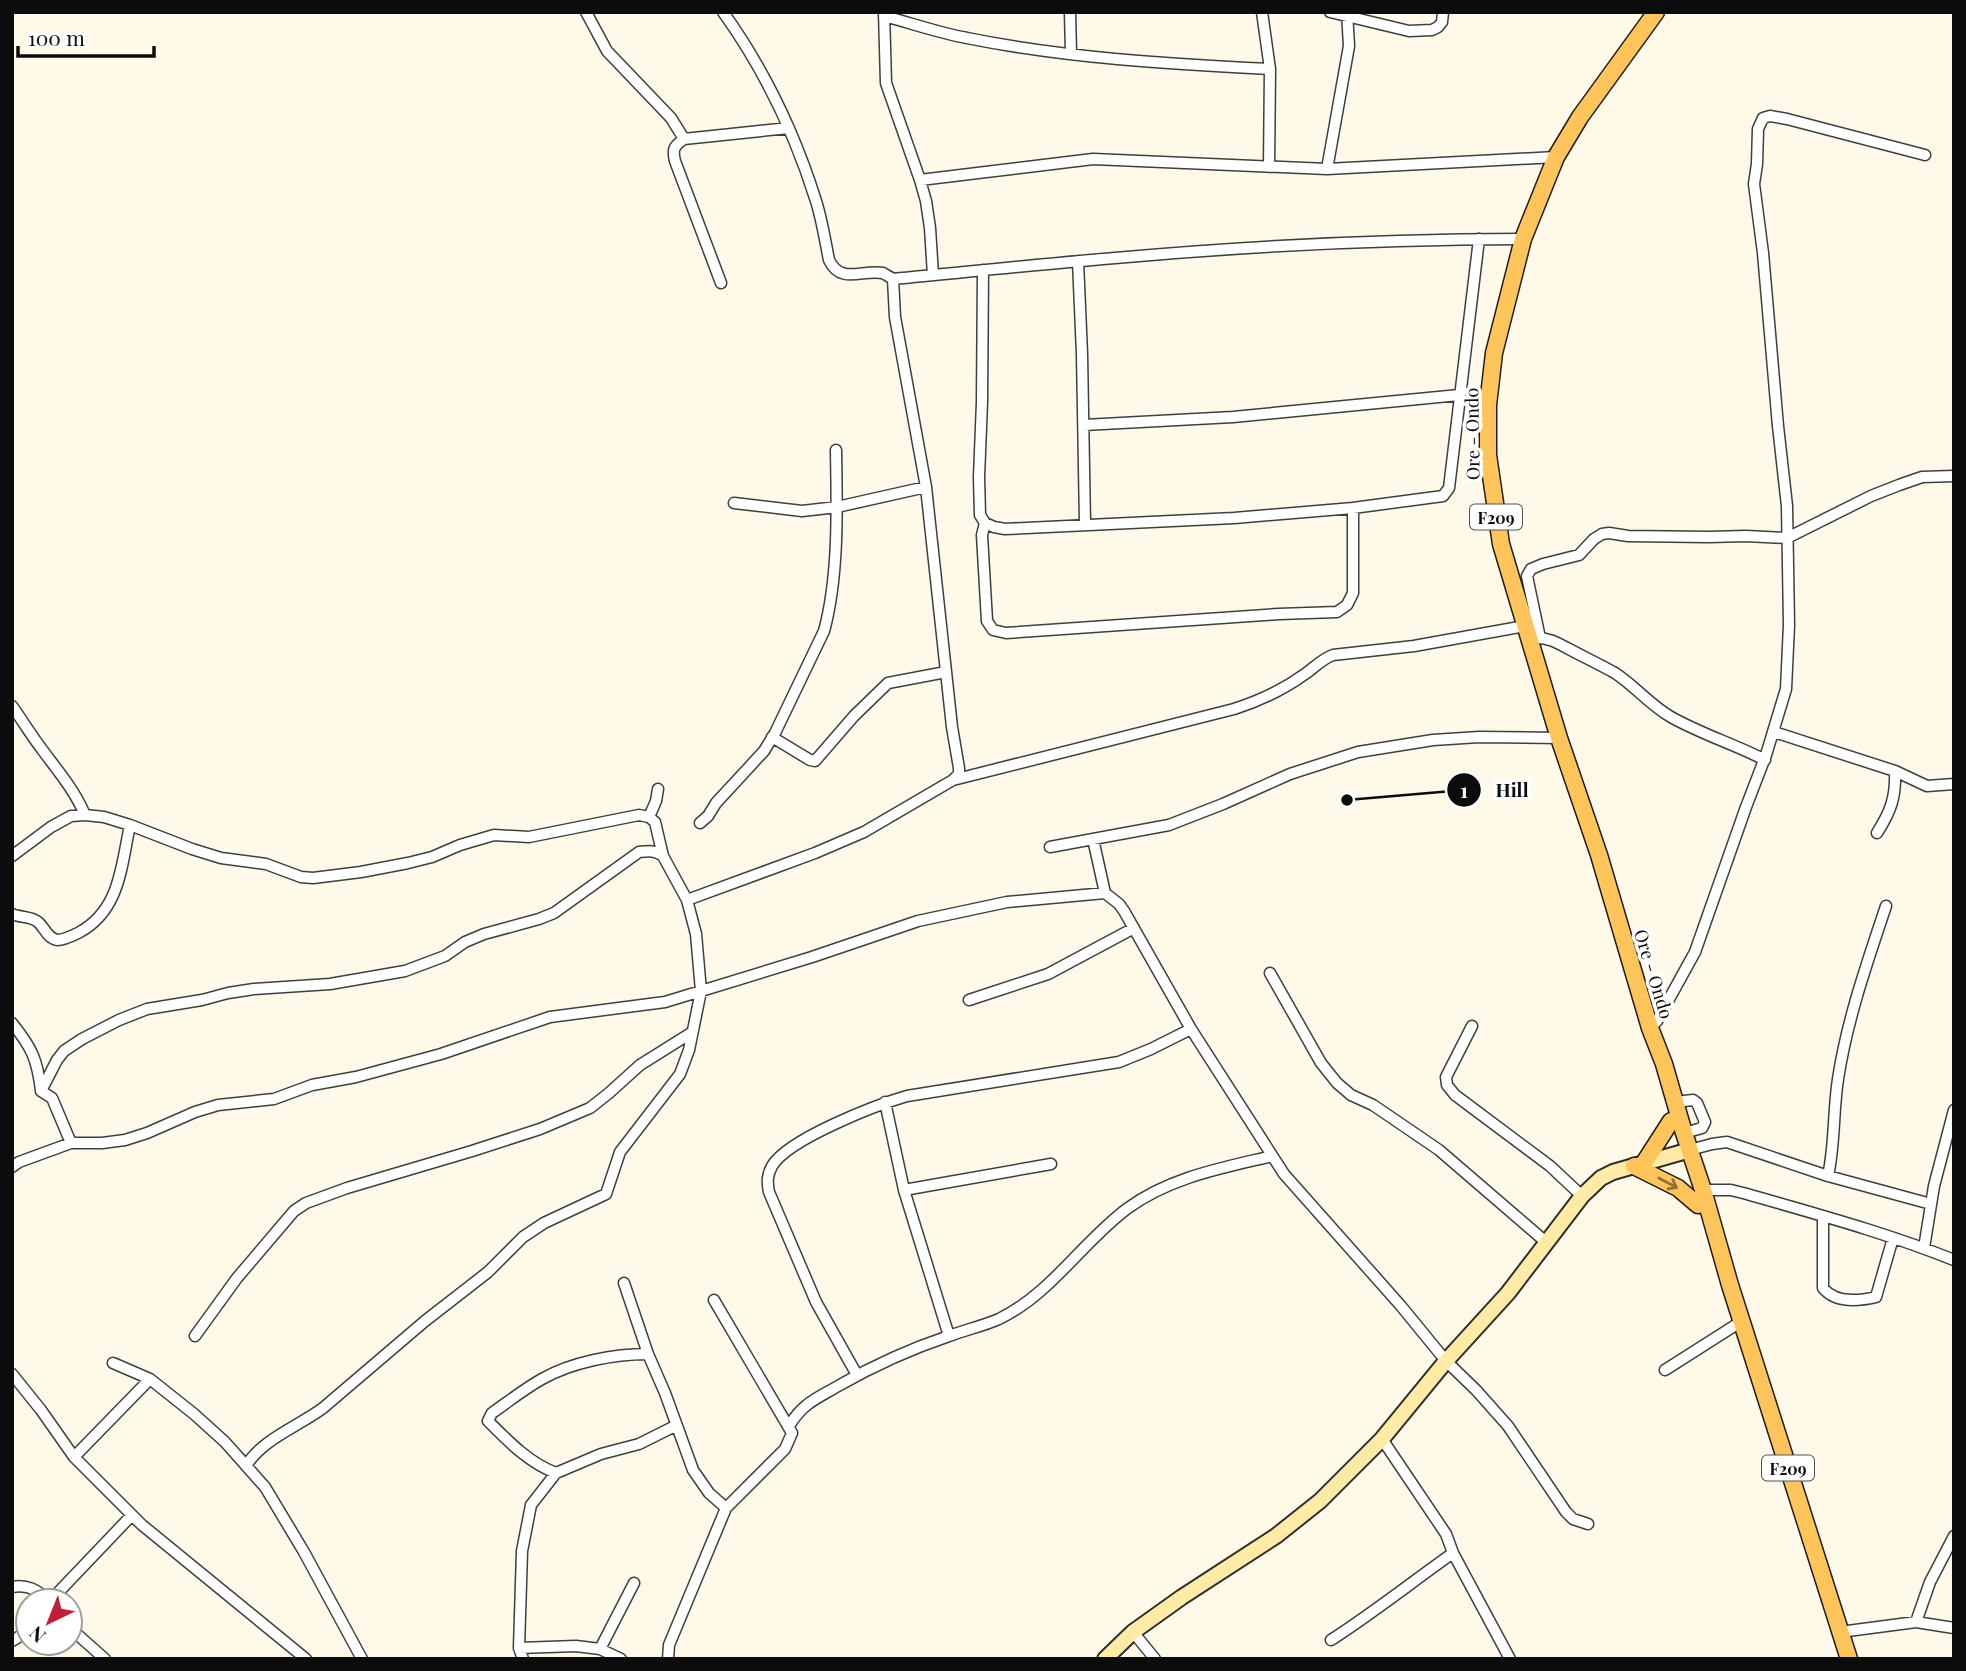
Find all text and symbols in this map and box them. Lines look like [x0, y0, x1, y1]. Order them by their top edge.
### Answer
scale bar [18, 14, 154, 58]
text: 100 m [28, 23, 85, 51]
street label: Ore - Ondo [1459, 387, 1485, 480]
road number: F209 [1470, 504, 1522, 530]
callout: Hill [1447, 770, 1543, 810]
text: 1 [1460, 775, 1468, 803]
text: Hill [1495, 776, 1529, 802]
street label: Ore - Ondo [1629, 926, 1679, 1022]
one-way arrow [1657, 1176, 1677, 1190]
road number: F209 [1762, 1456, 1814, 1480]
north arrow [14, 1587, 84, 1657]
text: N [23, 1621, 51, 1649]

